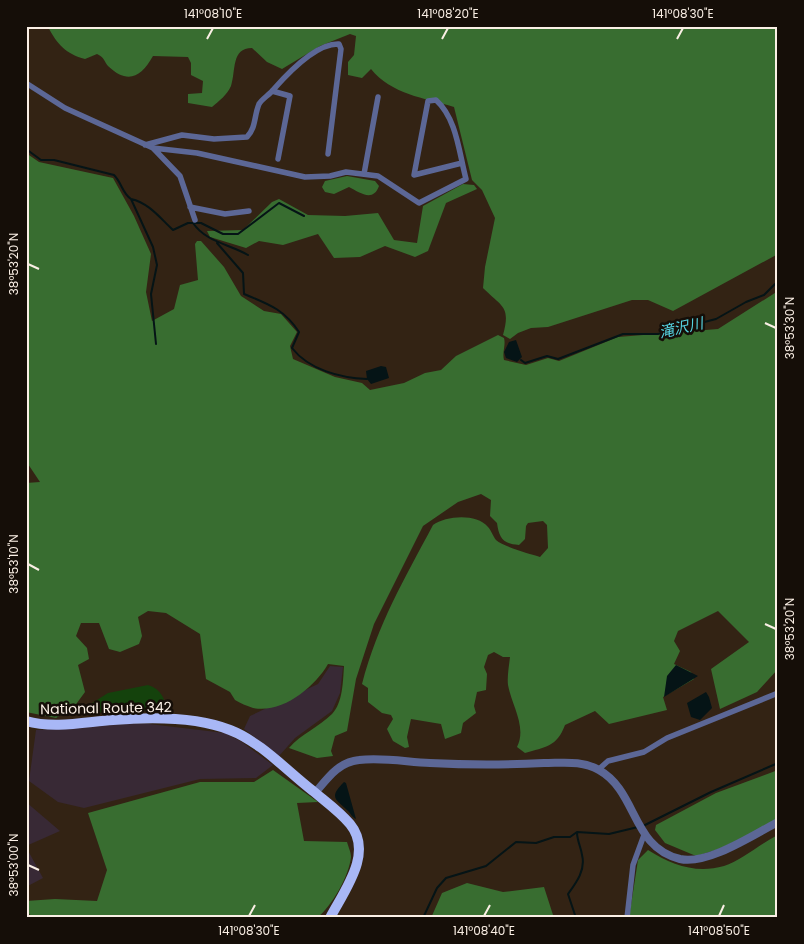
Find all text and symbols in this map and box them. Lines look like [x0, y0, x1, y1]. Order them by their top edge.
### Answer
text: 141°08'10"E [184, 5, 242, 22]
text: 141°08'20"E [417, 5, 479, 22]
text: 141°08'30"E [652, 5, 714, 22]
text: 38°53'20"N [5, 233, 22, 295]
text: 38°53'30"N [781, 297, 798, 359]
water label: 滝沢川 [657, 312, 707, 343]
text: 38°53'10"N [5, 534, 22, 594]
text: 38°53'20"N [781, 598, 798, 660]
street label: National Route 342 [40, 697, 172, 719]
text: 38°53'00"N [5, 833, 22, 897]
text: 141°08'30"E [218, 922, 280, 939]
text: 141°08'40"E [453, 922, 515, 939]
text: 141°08'50"E [688, 922, 750, 939]

